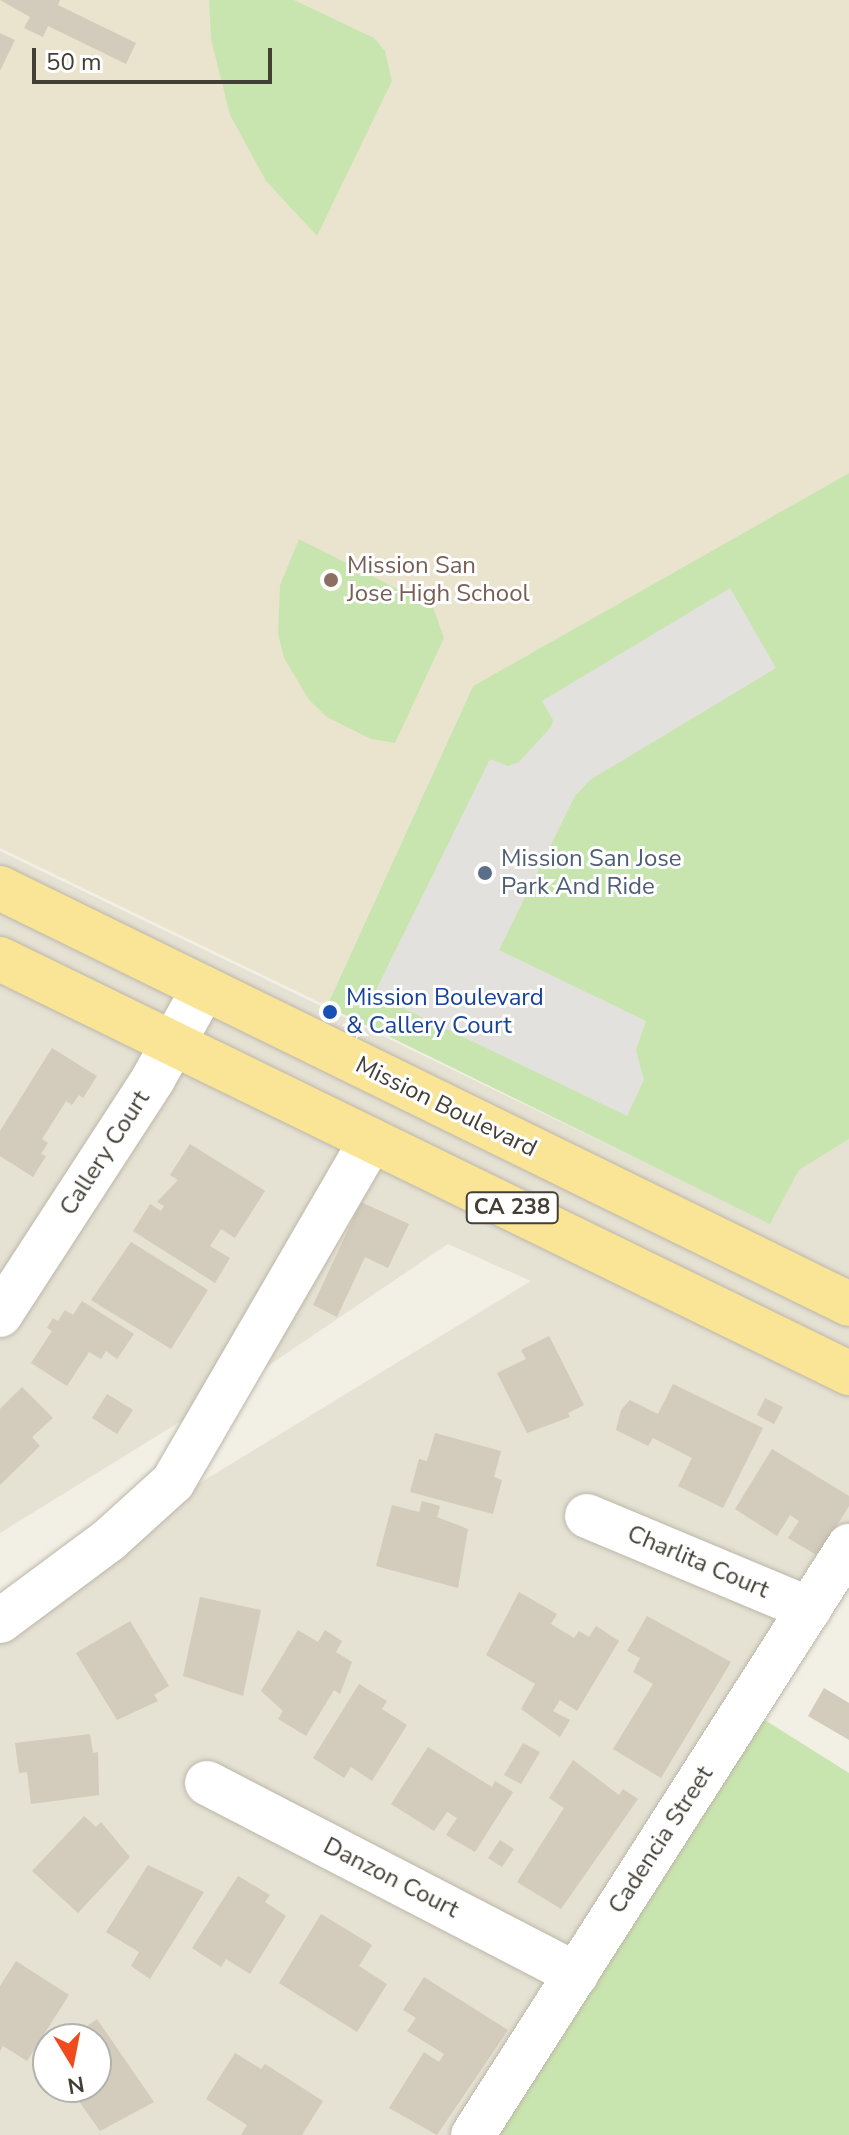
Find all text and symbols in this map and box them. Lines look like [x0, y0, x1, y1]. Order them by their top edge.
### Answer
scale bar [36, 32, 276, 82]
text: 50 m [46, 46, 102, 78]
place label: Mission San Jose High School [347, 552, 530, 608]
marker: Mission San Jose High School [322, 571, 340, 589]
place label: Mission San Jose Park And Ride [501, 845, 682, 901]
marker: Mission San Jose Park And Ride [476, 864, 494, 882]
place label: Mission Boulevard & Callery Court [346, 984, 544, 1040]
marker: Mission Boulevard & Callery Court [321, 1003, 339, 1021]
street label: Mission Boulevard [351, 1051, 541, 1163]
street label: Callery Court [54, 1085, 156, 1221]
road number: CA 238 [464, 1190, 560, 1226]
street label: Charlita Court [623, 1519, 773, 1605]
street label: Cadencia Street [603, 1761, 719, 1919]
street label: Danzon Court [319, 1832, 463, 1924]
north arrow [32, 2023, 112, 2103]
text: N [65, 2068, 87, 2101]

